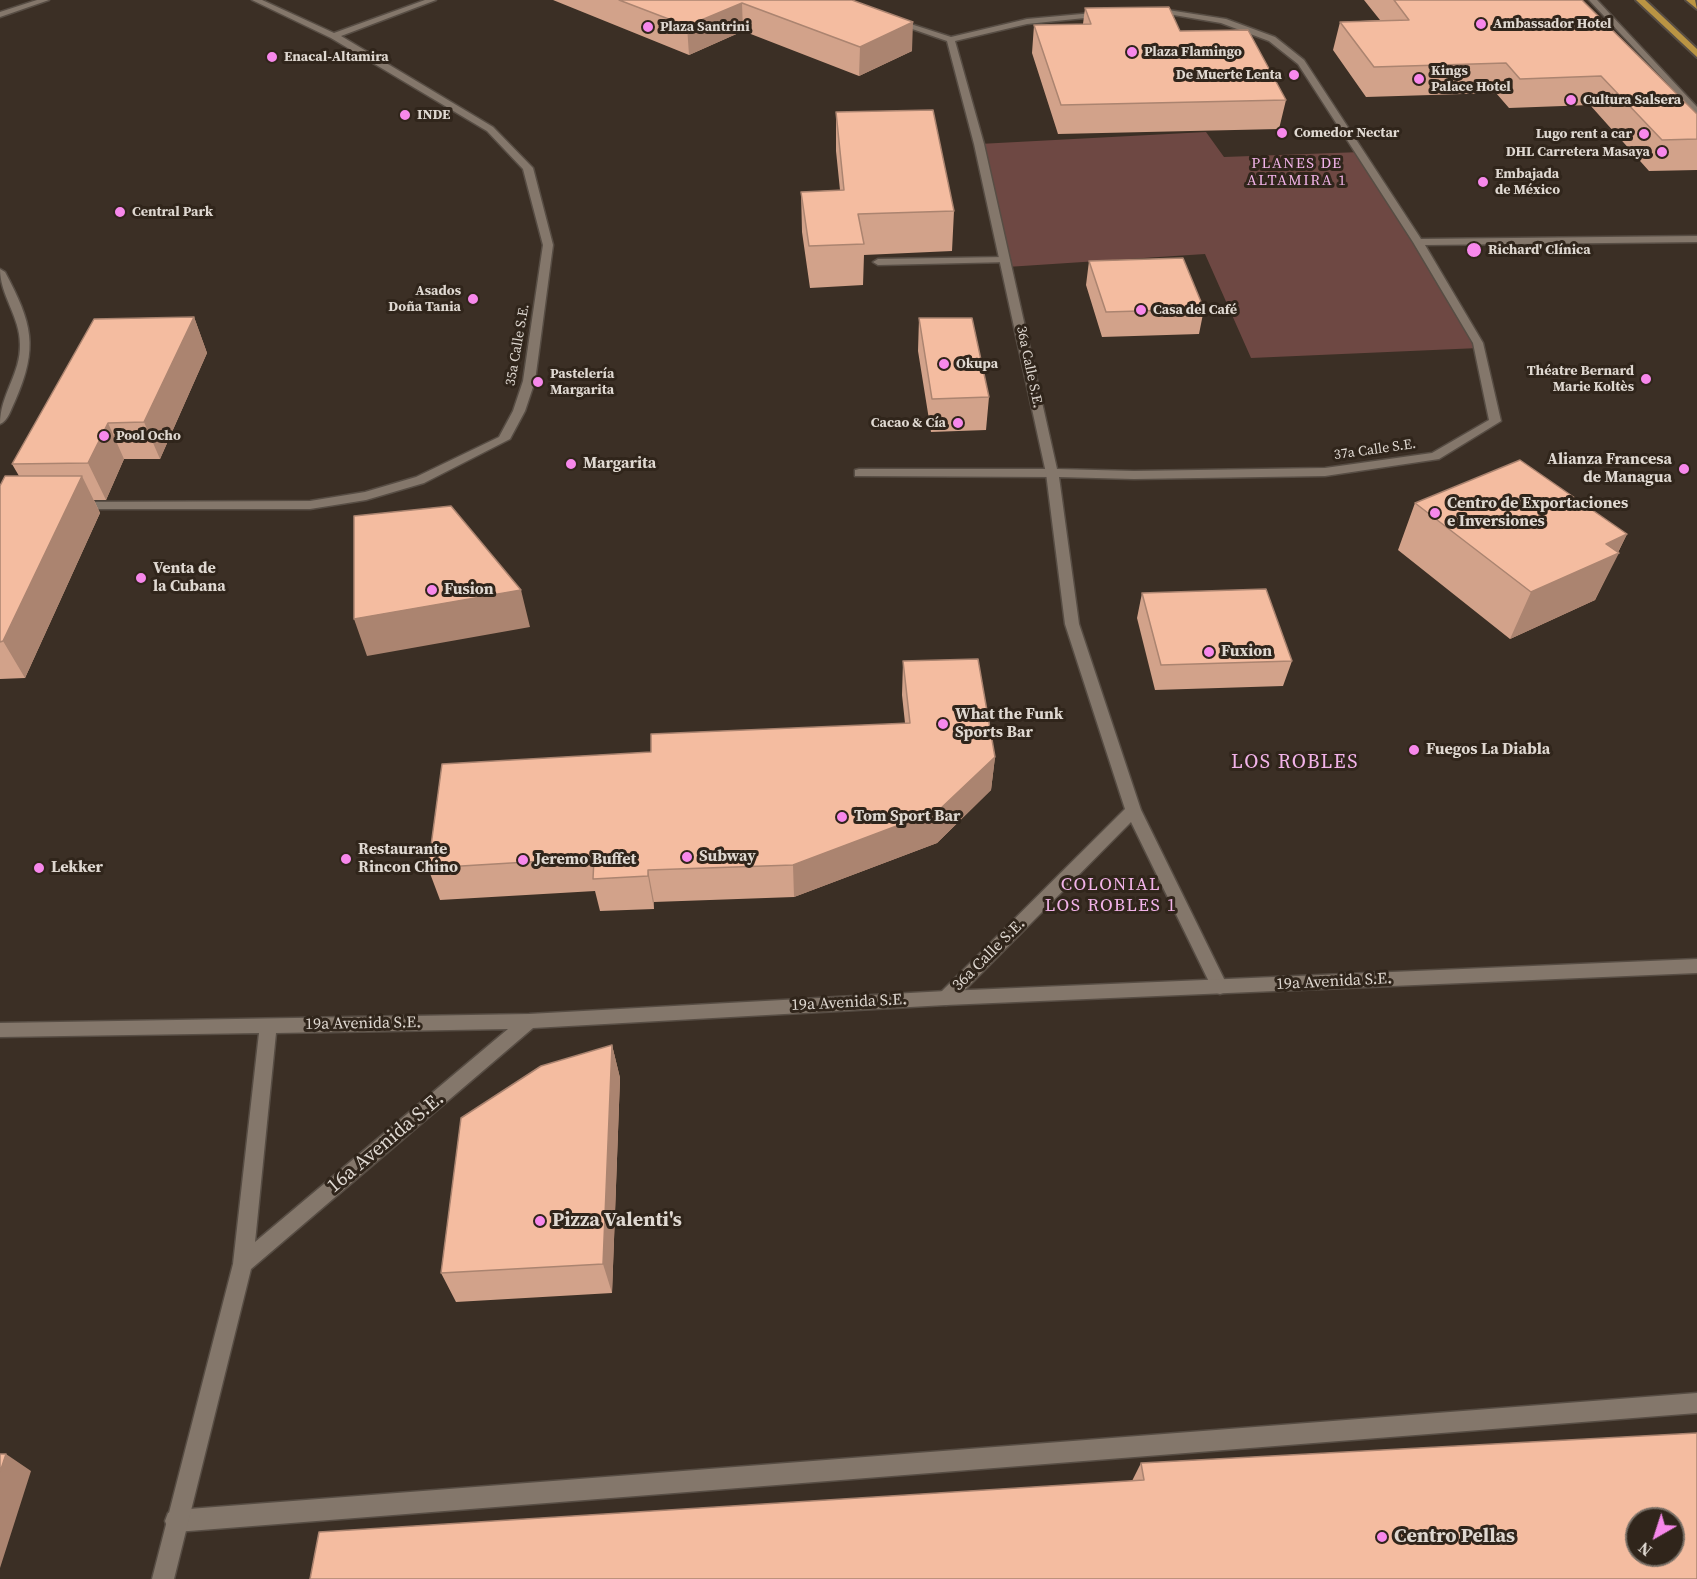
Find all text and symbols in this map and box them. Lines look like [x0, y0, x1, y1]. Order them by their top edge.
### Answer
place label: Ambassador Hotel [1493, 16, 1612, 32]
marker: Ambassador Hotel [1474, 17, 1488, 31]
place label: Plaza Santrini [660, 19, 750, 35]
marker: Plaza Santrini [641, 20, 655, 34]
place label: Plaza Flamingo [1144, 44, 1242, 60]
marker: Plaza Flamingo [1125, 45, 1139, 59]
place label: Enacal-Altamira [284, 49, 389, 65]
marker: Enacal-Altamira [265, 50, 279, 64]
place label: Kings Palace Hotel [1431, 63, 1511, 96]
place label: De Muerte Lenta [1176, 67, 1282, 83]
marker: De Muerte Lenta [1287, 68, 1301, 82]
marker: Kings Palace Hotel [1412, 72, 1426, 86]
place label: Cultura Salsera [1583, 92, 1681, 108]
marker: Cultura Salsera [1564, 93, 1578, 107]
place label: INDE [417, 107, 450, 123]
marker: INDE [398, 108, 412, 122]
place label: Comedor Nectar [1294, 125, 1399, 141]
marker: Comedor Nectar [1275, 126, 1289, 140]
place label: Lugo rent a car [1536, 126, 1632, 142]
marker: Lugo rent a car [1637, 127, 1651, 141]
place label: DHL Carretera Masaya [1506, 144, 1650, 160]
marker: DHL Carretera Masaya [1655, 145, 1669, 159]
district label: PLANES DE ALTAMIRA 1 [1247, 155, 1347, 190]
place label: Embajada de México [1495, 166, 1560, 198]
marker: Embajada de México [1476, 175, 1490, 189]
place label: Central Park [132, 204, 213, 220]
marker: Central Park [113, 205, 127, 219]
marker: Richard' Clínica [1465, 241, 1483, 259]
place label: Richard' Clínica [1488, 242, 1591, 258]
place label: Asados Doña Tania [388, 283, 461, 316]
marker: Asados Doña Tania [466, 292, 480, 306]
place label: Casa del Café [1153, 302, 1237, 318]
street label: 35a Calle S.E. [503, 303, 533, 387]
marker: Casa del Café [1134, 303, 1148, 317]
street label: 36a Calle S.E. [1012, 325, 1046, 409]
place label: Okupa [956, 356, 998, 372]
marker: Okupa [937, 357, 951, 371]
place label: Théatre Bernard Marie Koltès [1527, 363, 1634, 396]
place label: Pastelería Margarita [550, 366, 614, 398]
marker: Théatre Bernard Marie Koltès [1639, 372, 1653, 386]
marker: Pastelería Margarita [531, 375, 545, 389]
place label: Cacao & Cía [871, 415, 946, 431]
marker: Cacao & Cía [951, 416, 965, 430]
place label: Pool Ocho [116, 428, 181, 444]
marker: Pool Ocho [97, 429, 111, 443]
street label: 37a Calle S.E. [1333, 436, 1417, 464]
place label: Alianza Francesa de Managua [1547, 450, 1672, 488]
place label: Margarita [583, 454, 656, 474]
marker: Margarita [564, 457, 578, 471]
marker: Alianza Francesa de Managua [1677, 462, 1691, 476]
place label: Centro de Exportaciones e Inversiones [1447, 494, 1628, 532]
marker: Centro de Exportaciones e Inversiones [1428, 506, 1442, 520]
place label: Venta de la Cubana [153, 559, 226, 597]
marker: Venta de la Cubana [134, 571, 148, 585]
place label: Fusion [444, 580, 494, 600]
marker: Fusion [425, 583, 439, 597]
place label: Fuxion [1221, 642, 1272, 662]
marker: Fuxion [1202, 645, 1216, 659]
place label: What the Funk Sports Bar [955, 705, 1063, 743]
marker: What the Funk Sports Bar [936, 717, 950, 731]
place label: Fuegos La Diabla [1426, 740, 1550, 760]
marker: Fuegos La Diabla [1407, 743, 1421, 757]
district label: LOS ROBLES [1231, 751, 1359, 775]
place label: Tom Sport Bar [854, 807, 960, 827]
marker: Tom Sport Bar [835, 810, 849, 824]
place label: Restaurante Rincon Chino [358, 840, 458, 878]
place label: Subway [699, 847, 756, 867]
place label: Jeremo Buffet [535, 850, 636, 870]
marker: Subway [680, 850, 694, 864]
marker: Restaurante Rincon Chino [339, 852, 353, 866]
marker: Jeremo Buffet [516, 853, 530, 867]
place label: Lekker [51, 858, 103, 878]
marker: Lekker [32, 861, 46, 875]
district label: COLONIAL LOS ROBLES 1 [1045, 874, 1177, 916]
street label: 36a Calle S.E. [949, 915, 1029, 995]
street label: 19a Avenida S.E. [1276, 969, 1392, 995]
street label: 19a Avenida S.E. [791, 990, 907, 1016]
street label: 19a Avenida S.E. [305, 1013, 421, 1035]
street label: 16a Avenida S.E. [323, 1087, 449, 1199]
place label: Pizza Valenti's [552, 1209, 682, 1233]
marker: Pizza Valenti's [533, 1214, 547, 1228]
north arrow [1625, 1507, 1685, 1567]
place label: Centro Pellas [1394, 1525, 1515, 1549]
marker: Centro Pellas [1375, 1530, 1389, 1544]
text: N [1633, 1537, 1656, 1562]

